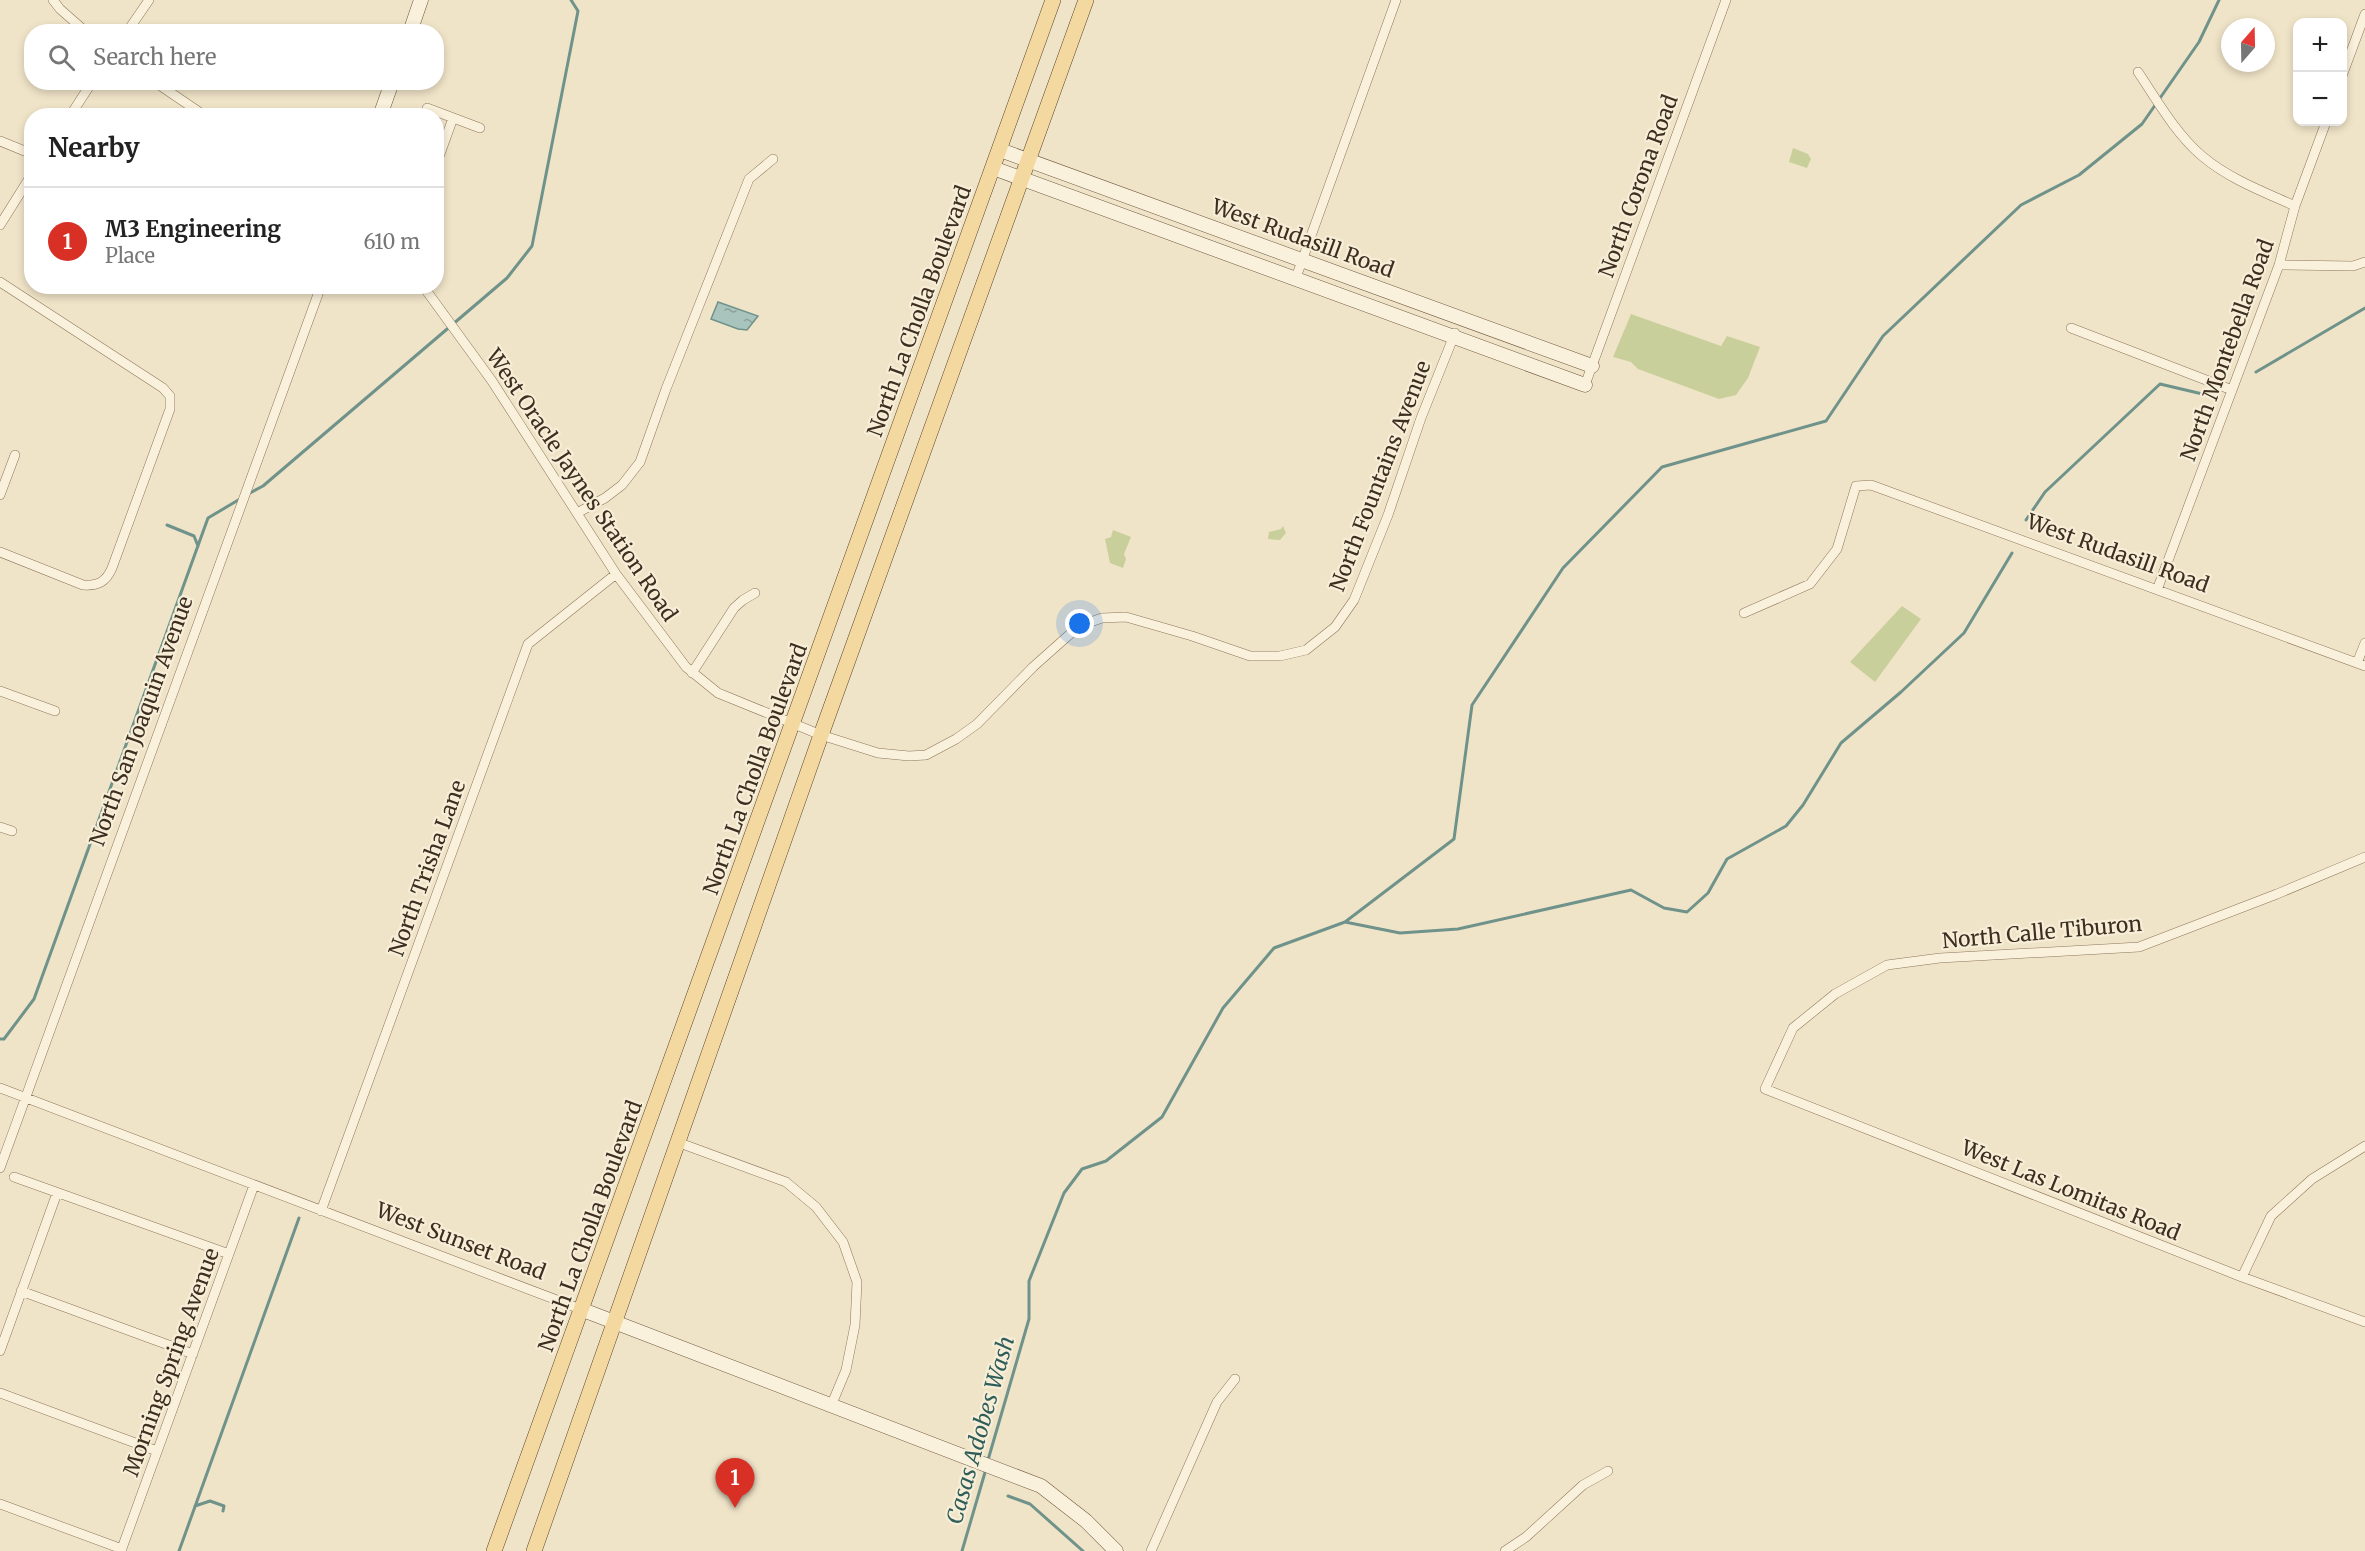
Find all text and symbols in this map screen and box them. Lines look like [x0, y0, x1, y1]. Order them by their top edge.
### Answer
north arrow [2221, 18, 2275, 72]
map controls [2293, 18, 2347, 126]
button: + [2293, 18, 2347, 72]
search box [24, 24, 444, 90]
icon: search [45, 41, 78, 74]
text: Search here [93, 43, 216, 71]
button: − [2293, 72, 2347, 126]
street label: North Corona Road [1592, 91, 1684, 281]
text: Nearby [48, 131, 140, 164]
street label: North La Cholla Boulevard [861, 181, 977, 440]
street label: West Rudasill Road [1207, 192, 1398, 284]
text: M3 Engineering [105, 215, 281, 243]
text: 1 [63, 229, 72, 254]
text: 610 m [364, 229, 420, 254]
street label: North Montebella Road [2174, 235, 2280, 465]
text: Place [105, 243, 155, 268]
street label: West Oracle Jaynes Station Road [480, 343, 684, 627]
street label: North Fountains Avenue [1324, 357, 1437, 595]
street label: West Rudasill Road [2022, 507, 2213, 599]
street label: North San Joaquin Avenue [83, 593, 199, 849]
your location [1065, 609, 1094, 638]
street label: North La Cholla Boulevard [697, 639, 813, 898]
street label: North Trisha Lane [383, 776, 471, 960]
street label: North Calle Tiburon [1941, 910, 2143, 954]
street label: North La Cholla Boulevard [532, 1096, 648, 1355]
street label: West Las Lomitas Road [1957, 1133, 2185, 1246]
street label: West Sunset Road [372, 1196, 550, 1286]
street label: Morning Spring Avenue [117, 1244, 225, 1480]
water label: Casas Adobes Wash [940, 1333, 1020, 1527]
pin: 1 [716, 1458, 754, 1508]

